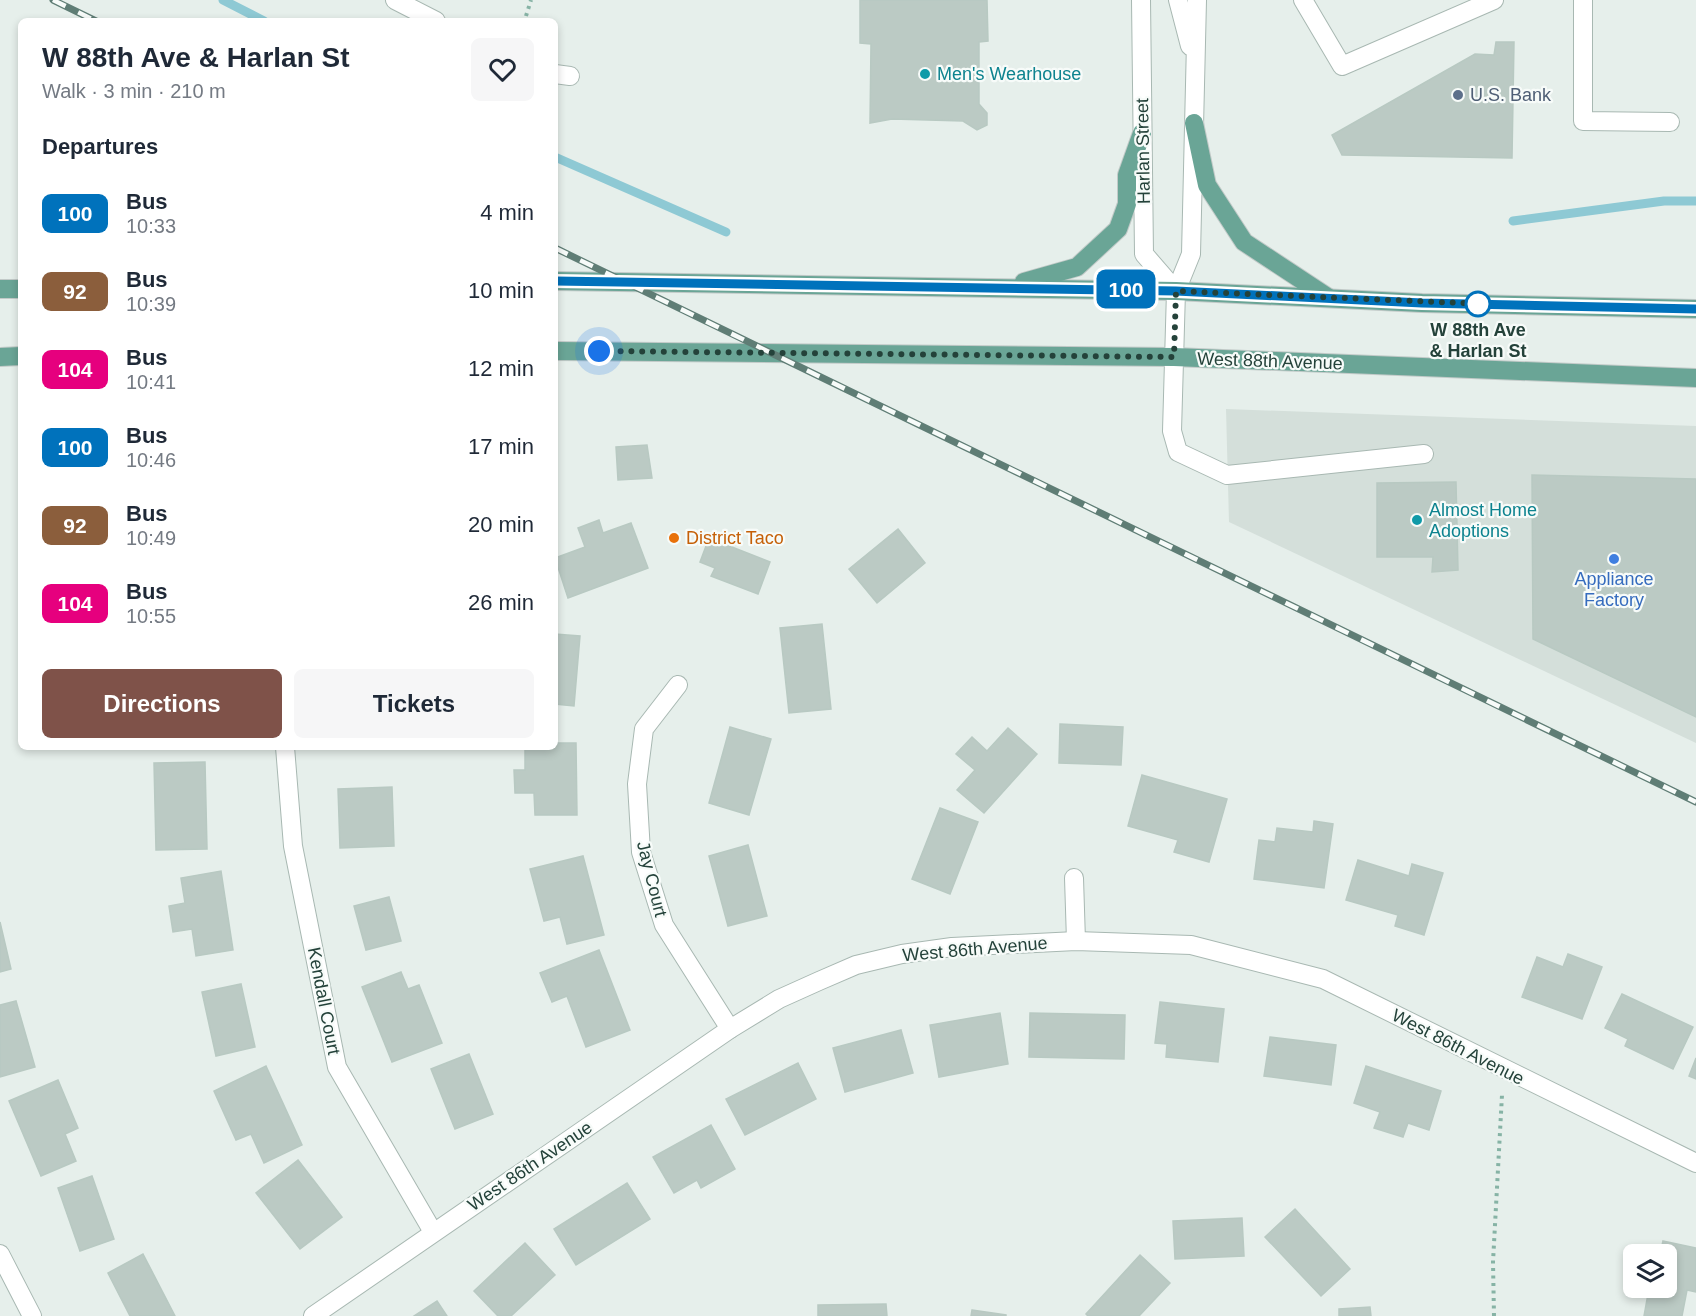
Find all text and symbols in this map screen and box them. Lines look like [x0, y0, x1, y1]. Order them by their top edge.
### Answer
button: heart [471, 38, 534, 101]
text: W 88th Ave & Harlan St [42, 42, 350, 73]
place label: Men's Wearhouse [937, 64, 1081, 84]
marker: Men's Wearhouse [918, 67, 932, 81]
text: Walk · 3 min · 210 m [42, 80, 226, 102]
place label: U.S. Bank [1470, 85, 1552, 105]
marker: U.S. Bank [1451, 88, 1465, 102]
street label: Harlan Street [1132, 98, 1154, 204]
text: Departures [42, 134, 158, 159]
text: Bus [126, 189, 168, 214]
text: 4 min [480, 200, 534, 225]
text: 100 [57, 202, 93, 225]
text: 10:33 [126, 215, 176, 237]
text: Bus [126, 267, 168, 292]
line badge: 100 [1092, 270, 1160, 308]
text: 10 min [468, 278, 534, 303]
text: 100 [1108, 278, 1144, 301]
text: 92 [63, 280, 87, 303]
marker: W 88th Ave & Harlan St [1465, 291, 1491, 317]
text: 10:39 [126, 293, 176, 315]
place label: W 88th Ave & Harlan St [1429, 320, 1527, 361]
your location [584, 336, 614, 366]
text: Bus [126, 345, 168, 370]
street label: West 88th Avenue [1197, 348, 1343, 374]
text: 12 min [468, 356, 534, 381]
text: 104 [57, 358, 93, 381]
text: 10:41 [126, 371, 176, 393]
text: Bus [126, 423, 168, 448]
text: 17 min [468, 434, 534, 459]
text: 100 [57, 436, 93, 459]
text: 10:46 [126, 449, 176, 471]
place label: Almost Home Adoptions [1429, 500, 1537, 541]
text: Bus [126, 501, 168, 526]
text: 20 min [468, 512, 534, 537]
marker: Almost Home Adoptions [1410, 513, 1424, 527]
text: 92 [63, 514, 87, 537]
text: 10:49 [126, 527, 176, 549]
place label: District Taco [686, 528, 784, 548]
marker: District Taco [667, 531, 681, 545]
marker: Appliance Factory [1607, 552, 1621, 566]
place label: Appliance Factory [1574, 569, 1654, 610]
text: Bus [126, 579, 168, 604]
text: 26 min [468, 590, 534, 615]
text: 104 [57, 592, 93, 615]
text: 10:55 [126, 605, 176, 627]
button: Directions [42, 669, 282, 738]
button: Tickets [294, 669, 534, 738]
street label: Jay Court [633, 839, 671, 919]
street label: West 86th Avenue [902, 933, 1048, 965]
street label: Kendall Court [304, 946, 344, 1056]
street label: West 86th Avenue [1389, 1005, 1527, 1089]
street label: West 86th Avenue [464, 1117, 596, 1215]
map controls [1623, 1244, 1677, 1298]
button: layers [1623, 1244, 1677, 1298]

